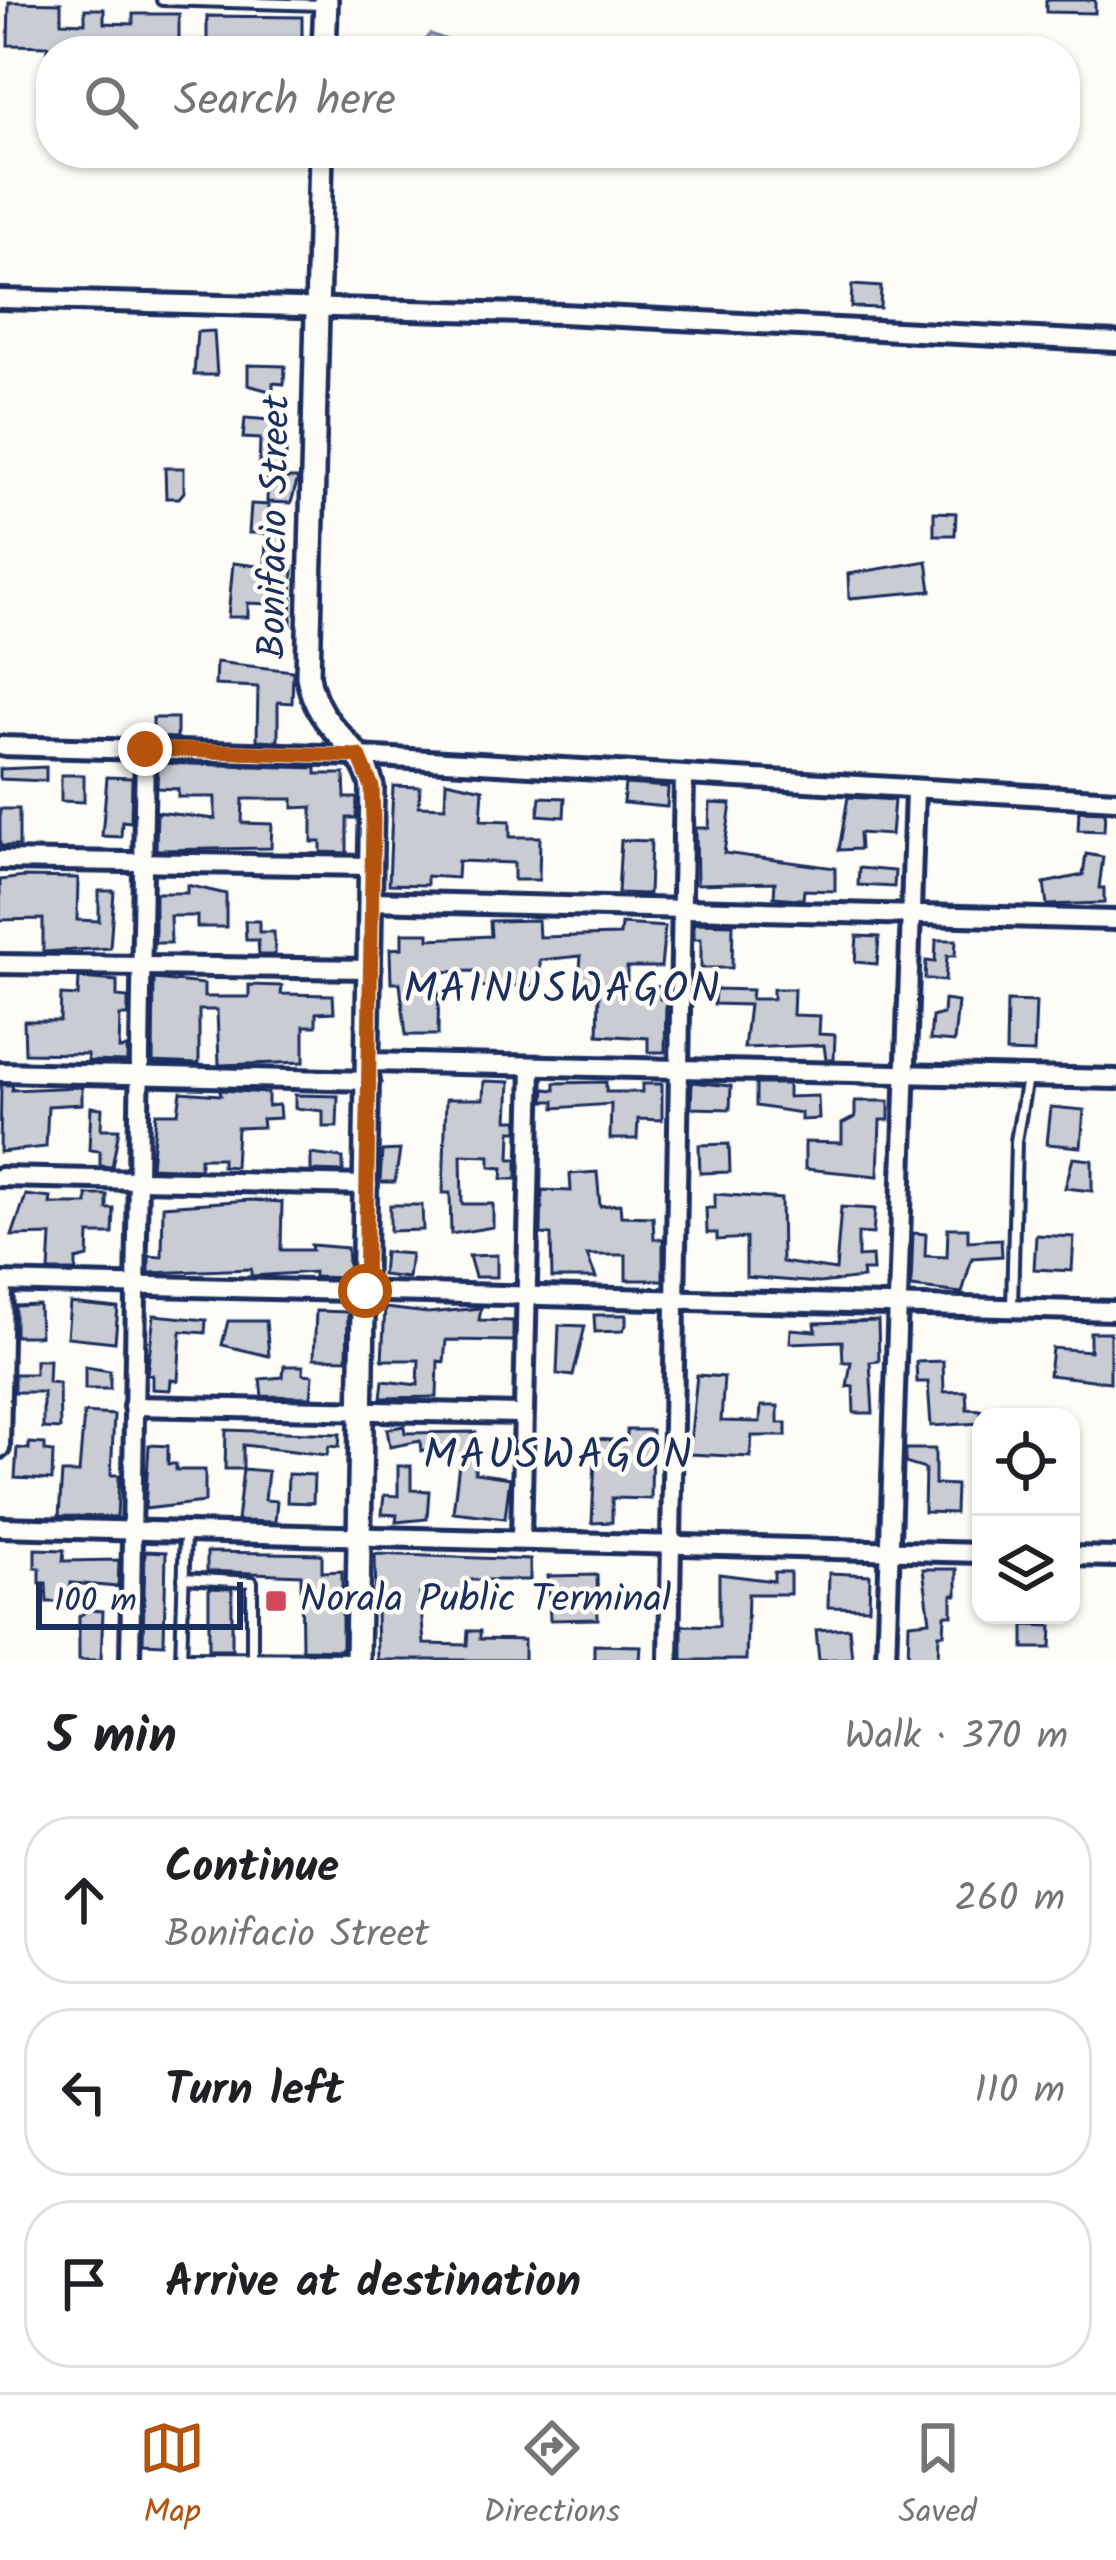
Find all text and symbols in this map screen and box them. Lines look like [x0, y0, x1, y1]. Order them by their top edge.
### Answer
search box [36, 36, 1080, 168]
text: Search here [174, 66, 396, 138]
icon: search [78, 69, 144, 135]
street label: Bonifacio Street [243, 393, 309, 660]
route end [118, 722, 172, 776]
district label: MAINUSWAGON [404, 957, 722, 1024]
route start [338, 1264, 392, 1318]
map controls [972, 1408, 1080, 1624]
button: locate [972, 1408, 1080, 1516]
district label: MAUSWAGON [423, 1423, 695, 1490]
button: layers [972, 1516, 1080, 1624]
place label: Norala Public Terminal [300, 1570, 671, 1632]
scale bar [36, 1576, 243, 1629]
text: 100 m [54, 1576, 137, 1629]
marker: Norala Public Terminal [263, 1588, 289, 1614]
text: 5 min [48, 1698, 177, 1779]
text: Walk · 370 m [844, 1707, 1068, 1769]
text: Continue [165, 1833, 339, 1905]
icon: ahead [51, 1867, 117, 1933]
text: 260 m [954, 1869, 1065, 1931]
text: Bonifacio Street [165, 1905, 429, 1967]
text: Turn left [165, 2056, 344, 2128]
icon: left [51, 2059, 117, 2125]
text: 110 m [974, 2061, 1065, 2123]
text: Arrive at destination [165, 2248, 581, 2320]
icon: arrive [51, 2251, 117, 2317]
tab: Map [139, 2415, 205, 2540]
tab: Directions [483, 2415, 620, 2540]
tab: Saved [899, 2415, 977, 2540]

